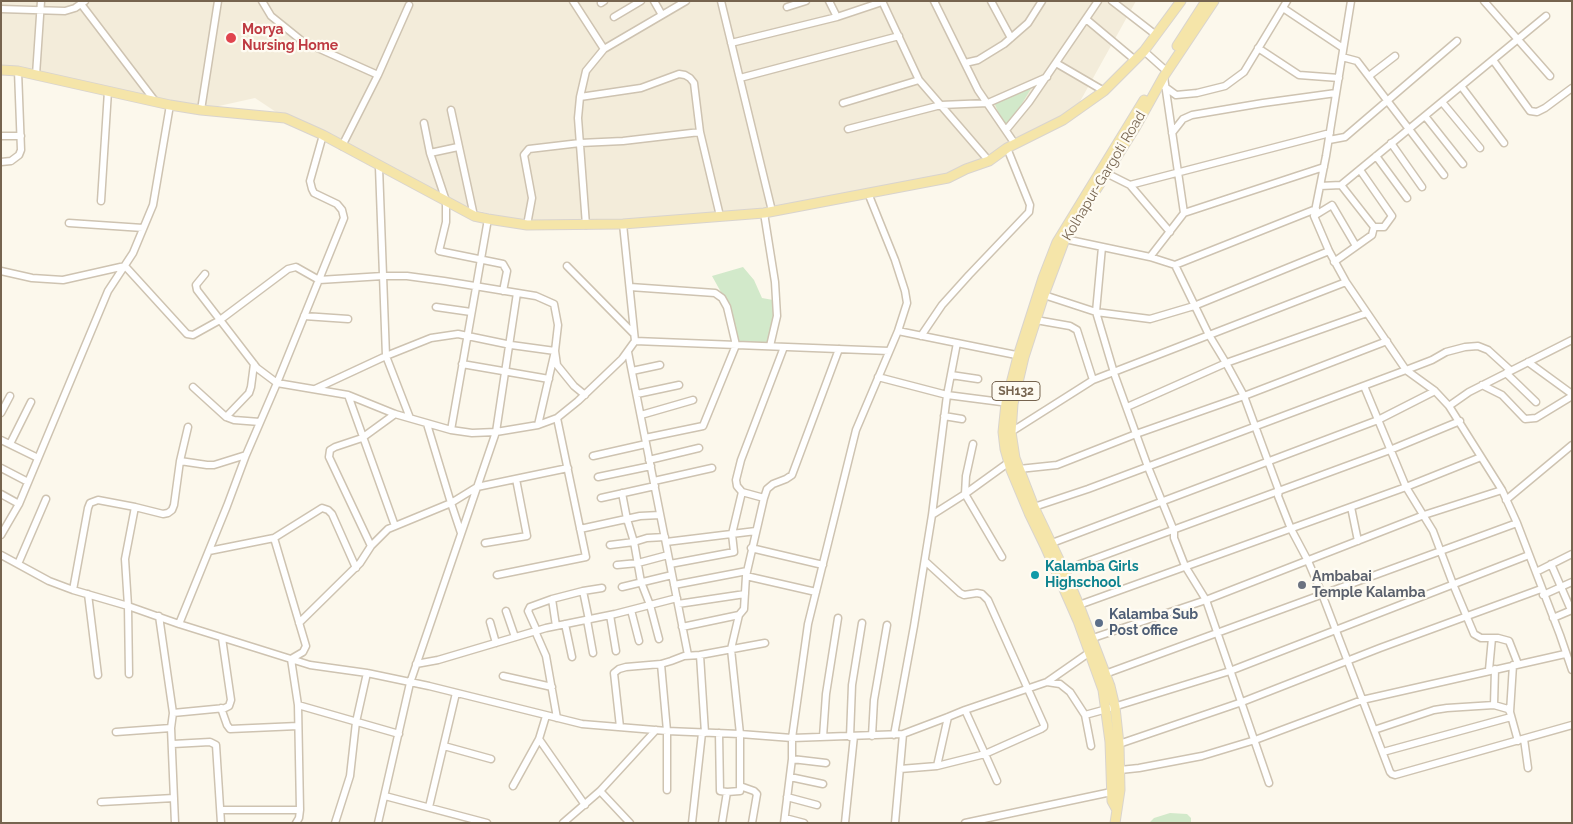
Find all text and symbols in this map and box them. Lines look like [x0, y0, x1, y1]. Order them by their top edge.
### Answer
place label: Morya Nursing Home [242, 22, 338, 54]
marker: Morya Nursing Home [224, 31, 238, 45]
street label: Kolhapur-Gargoti Road [1059, 108, 1149, 244]
road number: SH132 [992, 382, 1040, 401]
place label: Kalamba Girls Highschool [1045, 559, 1139, 592]
marker: Kalamba Girls Highschool [1029, 569, 1041, 581]
place label: Ambabai Temple Kalamba [1312, 569, 1426, 602]
marker: Ambabai Temple Kalamba [1296, 579, 1308, 591]
place label: Kalamba Sub Post office [1109, 607, 1198, 640]
marker: Kalamba Sub Post office [1093, 617, 1105, 629]

